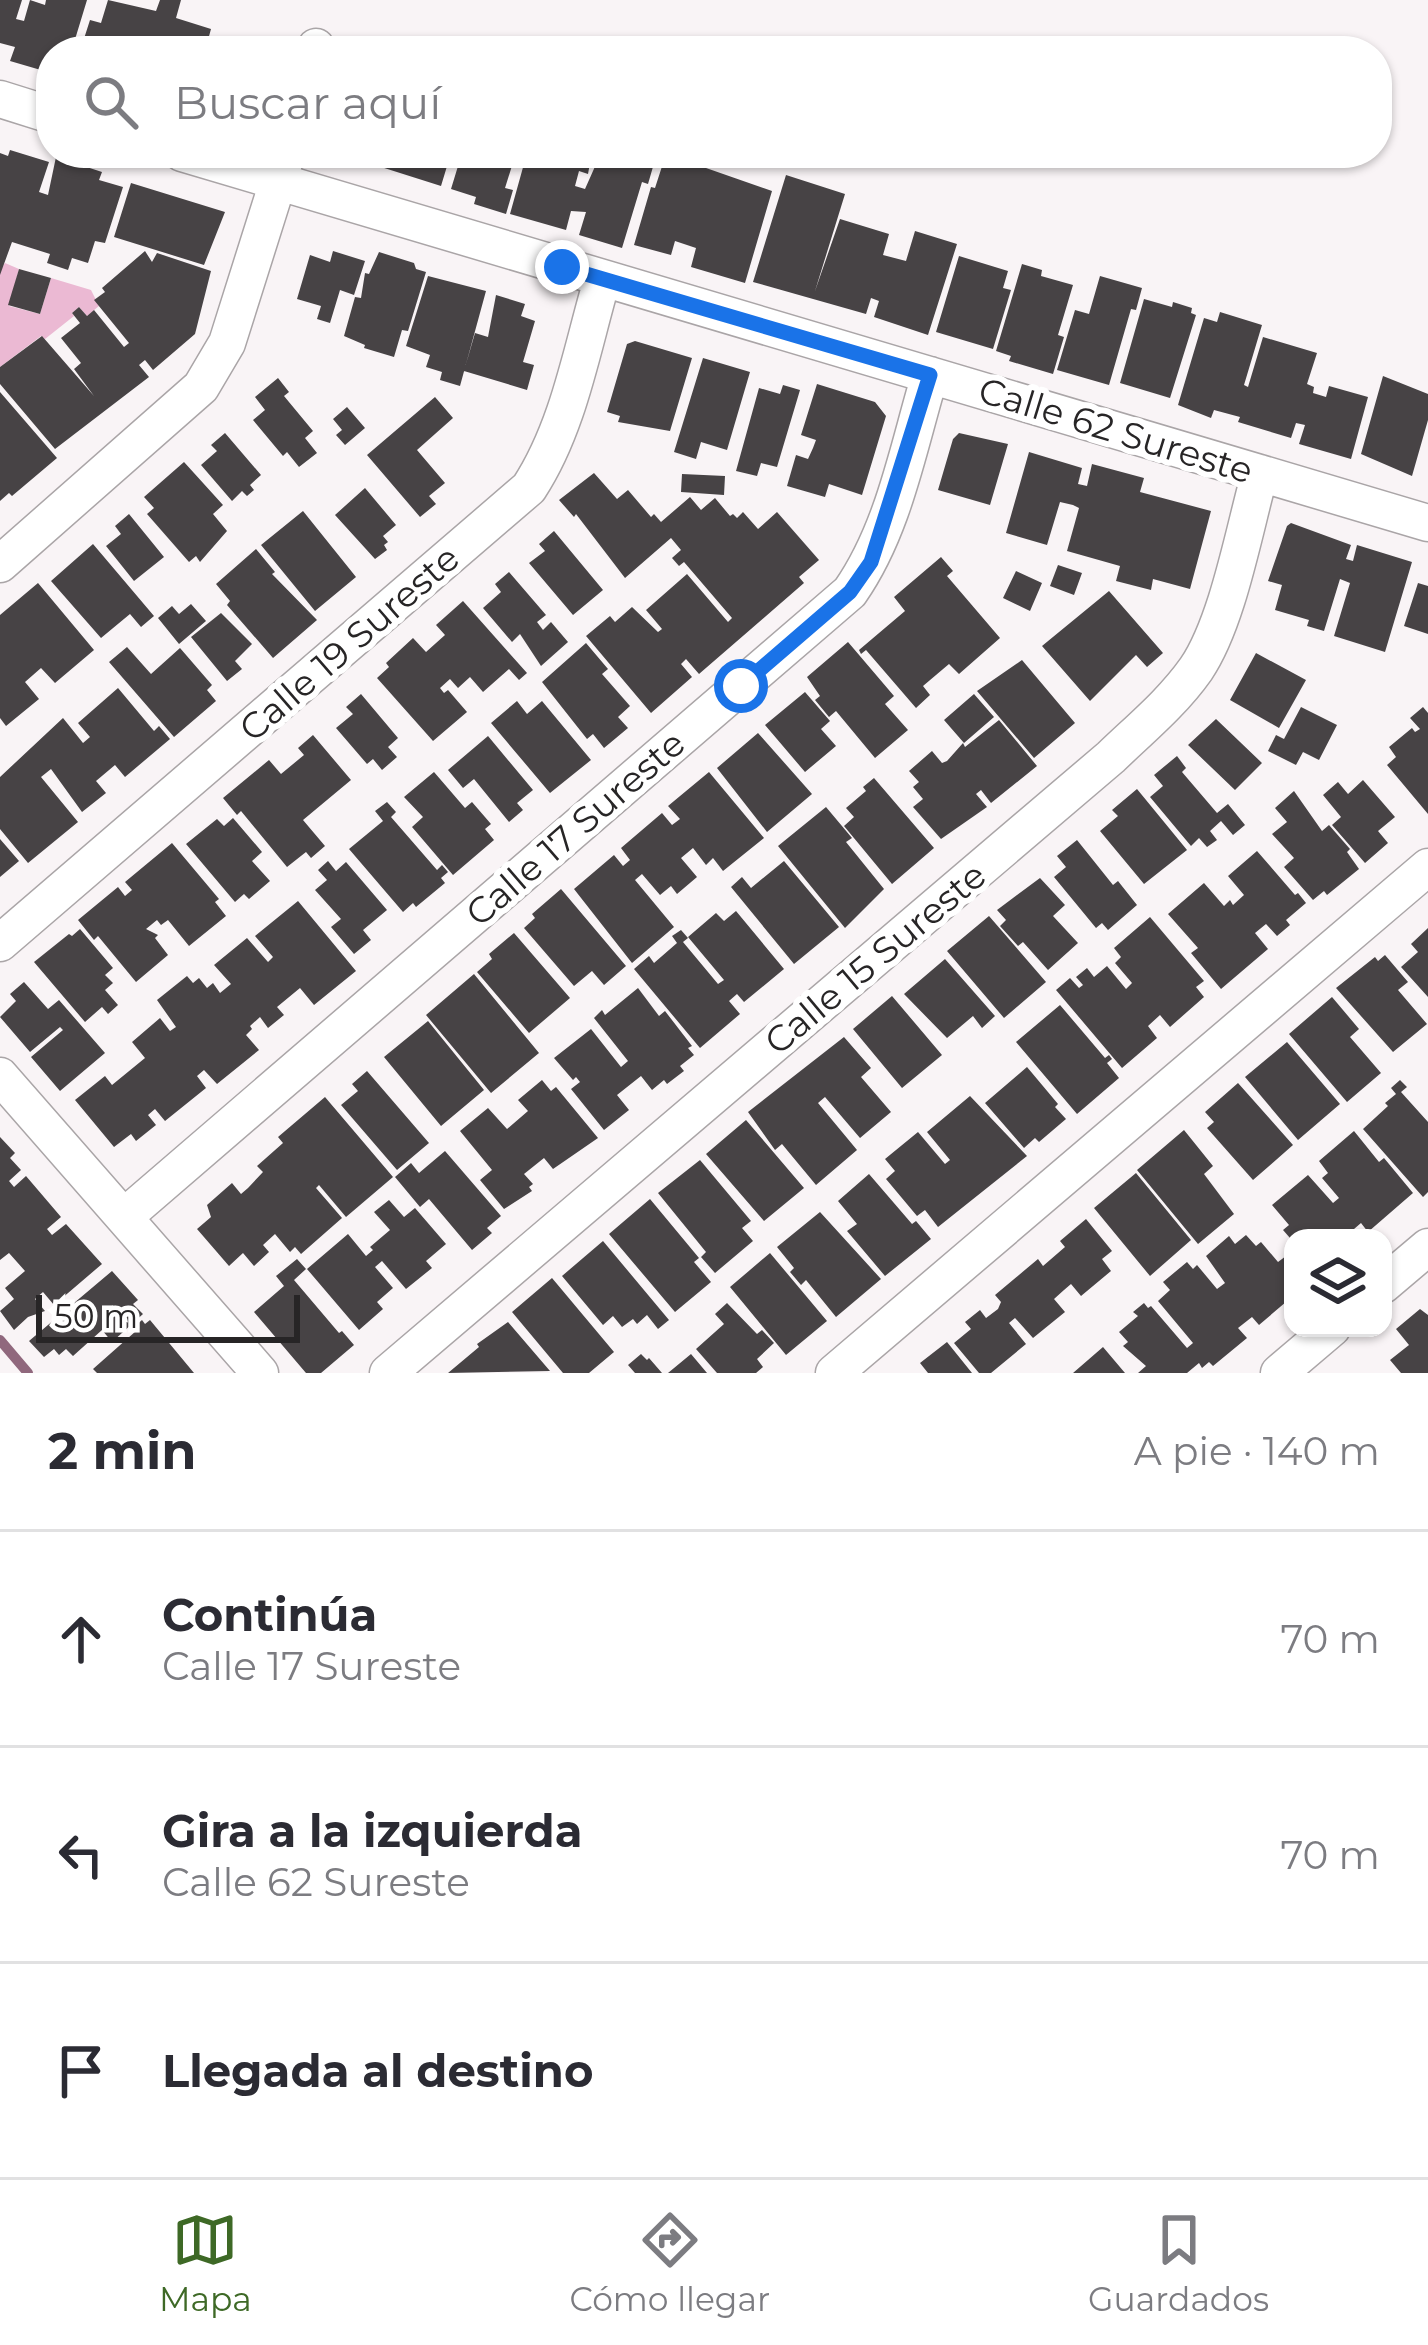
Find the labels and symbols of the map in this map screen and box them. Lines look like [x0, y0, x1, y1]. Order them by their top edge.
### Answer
route end [535, 240, 589, 294]
street label: Calle 62 Sureste [974, 367, 1258, 493]
street label: Calle 19 Sureste [230, 536, 468, 750]
route start [714, 659, 768, 713]
street label: Calle 17 Sureste [456, 721, 694, 935]
street label: Calle 15 Sureste [755, 853, 995, 1063]
scale bar [36, 1289, 300, 1342]

